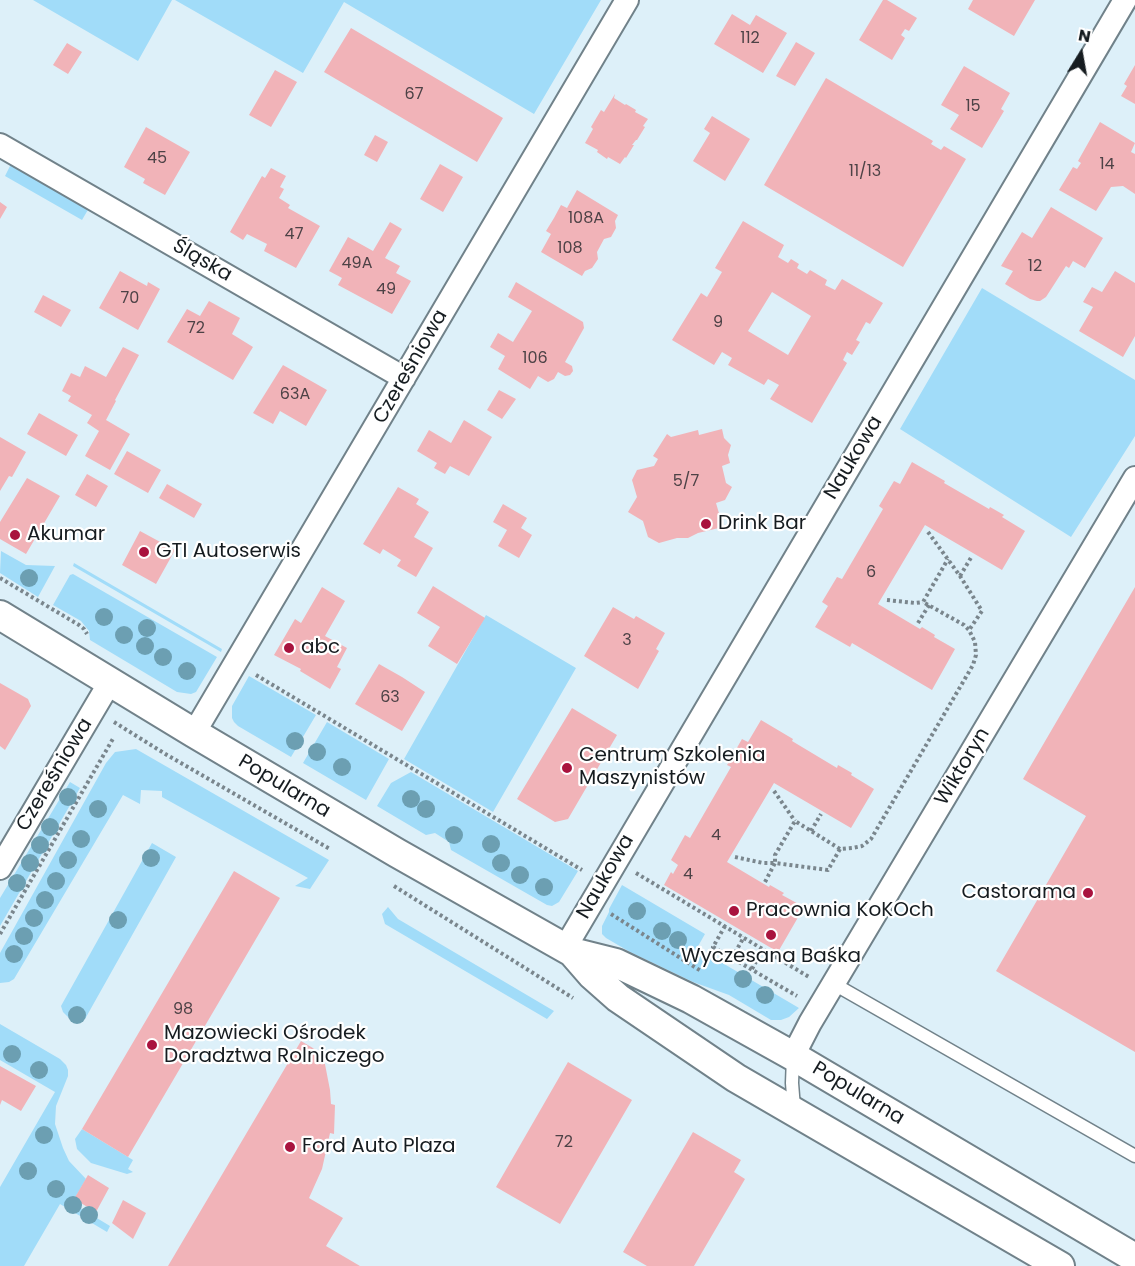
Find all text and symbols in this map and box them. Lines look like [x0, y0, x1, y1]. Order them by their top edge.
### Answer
text: N [1076, 23, 1093, 48]
north arrow [1051, 24, 1111, 84]
house number: 112 [740, 29, 760, 49]
house number: 67 [405, 85, 423, 105]
house number: 15 [965, 97, 981, 117]
house number: 45 [147, 149, 167, 169]
house number: 14 [1099, 155, 1115, 175]
house number: 11/13 [849, 162, 881, 182]
house number: 108A [568, 209, 604, 229]
house number: 47 [285, 225, 303, 245]
street label: Śląska [168, 234, 236, 288]
house number: 108 [557, 239, 583, 259]
house number: 49A [342, 254, 372, 274]
house number: 12 [1028, 257, 1042, 277]
house number: 49 [376, 280, 396, 300]
house number: 70 [121, 289, 139, 309]
street label: Czereśniowa [369, 306, 453, 428]
house number: 9 [713, 313, 723, 333]
house number: 72 [187, 319, 205, 339]
house number: 106 [522, 349, 548, 369]
house number: 63A [280, 385, 310, 405]
street label: Naukowa [820, 412, 888, 504]
house number: 5/7 [673, 472, 699, 492]
place label: Drink Bar [718, 512, 806, 536]
marker: Drink Bar [699, 517, 713, 531]
place label: Akumar [27, 523, 105, 547]
marker: Akumar [8, 528, 22, 542]
place label: GTI Autoserwis [156, 540, 301, 564]
marker: GTI Autoserwis [137, 545, 151, 559]
house number: 6 [866, 563, 876, 583]
house number: 3 [622, 631, 632, 651]
place label: abc [301, 636, 340, 660]
marker: abc [282, 641, 296, 655]
house number: 63 [380, 688, 400, 708]
street label: Czereśniowa [12, 714, 98, 836]
street label: Wiktoryn [930, 724, 996, 810]
place label: Centrum Szkolenia Maszynistów [579, 744, 766, 791]
street label: Popularna [234, 750, 334, 824]
marker: Centrum Szkolenia Maszynistów [560, 761, 574, 775]
house number: 4 [711, 826, 721, 846]
street label: Naukowa [572, 831, 640, 923]
house number: 4 [683, 865, 693, 885]
place label: Castorama [961, 881, 1076, 905]
marker: Castorama [1081, 886, 1095, 900]
place label: Pracownia KoKOch [746, 899, 934, 923]
marker: Pracownia KoKOch [727, 904, 741, 918]
marker: Wyczesana Baśka [764, 928, 778, 942]
place label: Wyczesana Baśka [681, 945, 861, 969]
house number: 98 [173, 1000, 193, 1020]
place label: Mazowiecki Ośrodek Doradztwa Rolniczego [164, 1022, 385, 1069]
marker: Mazowiecki Ośrodek Doradztwa Rolniczego [145, 1038, 159, 1052]
street label: Popularna [808, 1057, 908, 1131]
house number: 72 [555, 1133, 573, 1153]
place label: Ford Auto Plaza [302, 1135, 456, 1159]
marker: Ford Auto Plaza [283, 1140, 297, 1154]

